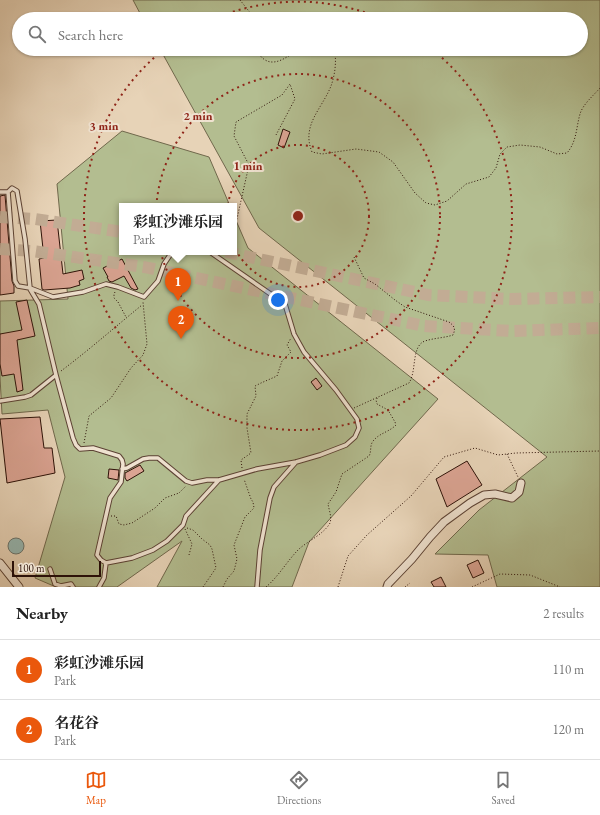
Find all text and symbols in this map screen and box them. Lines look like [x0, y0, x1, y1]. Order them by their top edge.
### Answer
search box [12, 12, 588, 56]
icon: search [26, 23, 48, 45]
text: Search here [58, 25, 123, 44]
text: 2 min [183, 108, 213, 124]
text: 3 min [89, 118, 119, 134]
text: 1 min [233, 158, 263, 174]
popup [119, 203, 237, 255]
centre of rings [291, 209, 305, 223]
text: 彩虹沙滩乐园 [133, 212, 223, 231]
text: Park [133, 231, 155, 248]
pin: 1 [165, 268, 191, 301]
your location [268, 290, 288, 310]
pin: 2 [168, 306, 194, 339]
scale bar [12, 559, 101, 578]
text: 100 m [18, 561, 45, 575]
text: Nearby [16, 602, 68, 624]
text: 2 results [543, 605, 584, 622]
text: 彩虹沙滩乐园 [54, 653, 144, 672]
text: 1 [26, 661, 32, 678]
text: 110 m [553, 661, 584, 678]
text: Park [54, 672, 76, 689]
text: 名花谷 [54, 713, 99, 732]
text: 2 [26, 721, 32, 738]
text: 120 m [553, 721, 584, 738]
text: Park [54, 732, 76, 749]
tab: Map [85, 769, 107, 807]
tab: Directions [277, 769, 321, 807]
tab: Saved [491, 769, 515, 807]

